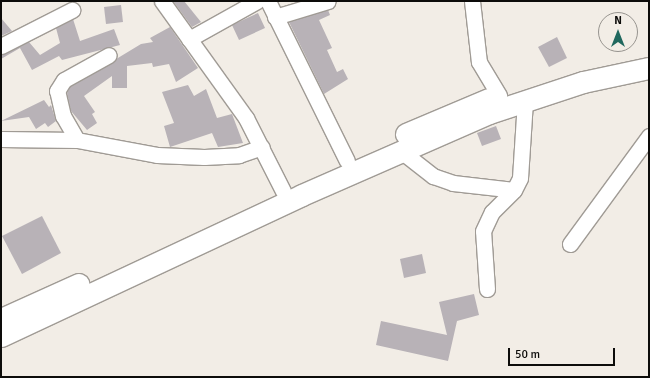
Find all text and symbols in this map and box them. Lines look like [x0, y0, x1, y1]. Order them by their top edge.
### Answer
north arrow [598, 12, 638, 52]
text: N [614, 14, 622, 27]
scale bar [510, 340, 617, 366]
text: 50 m [515, 347, 540, 362]

